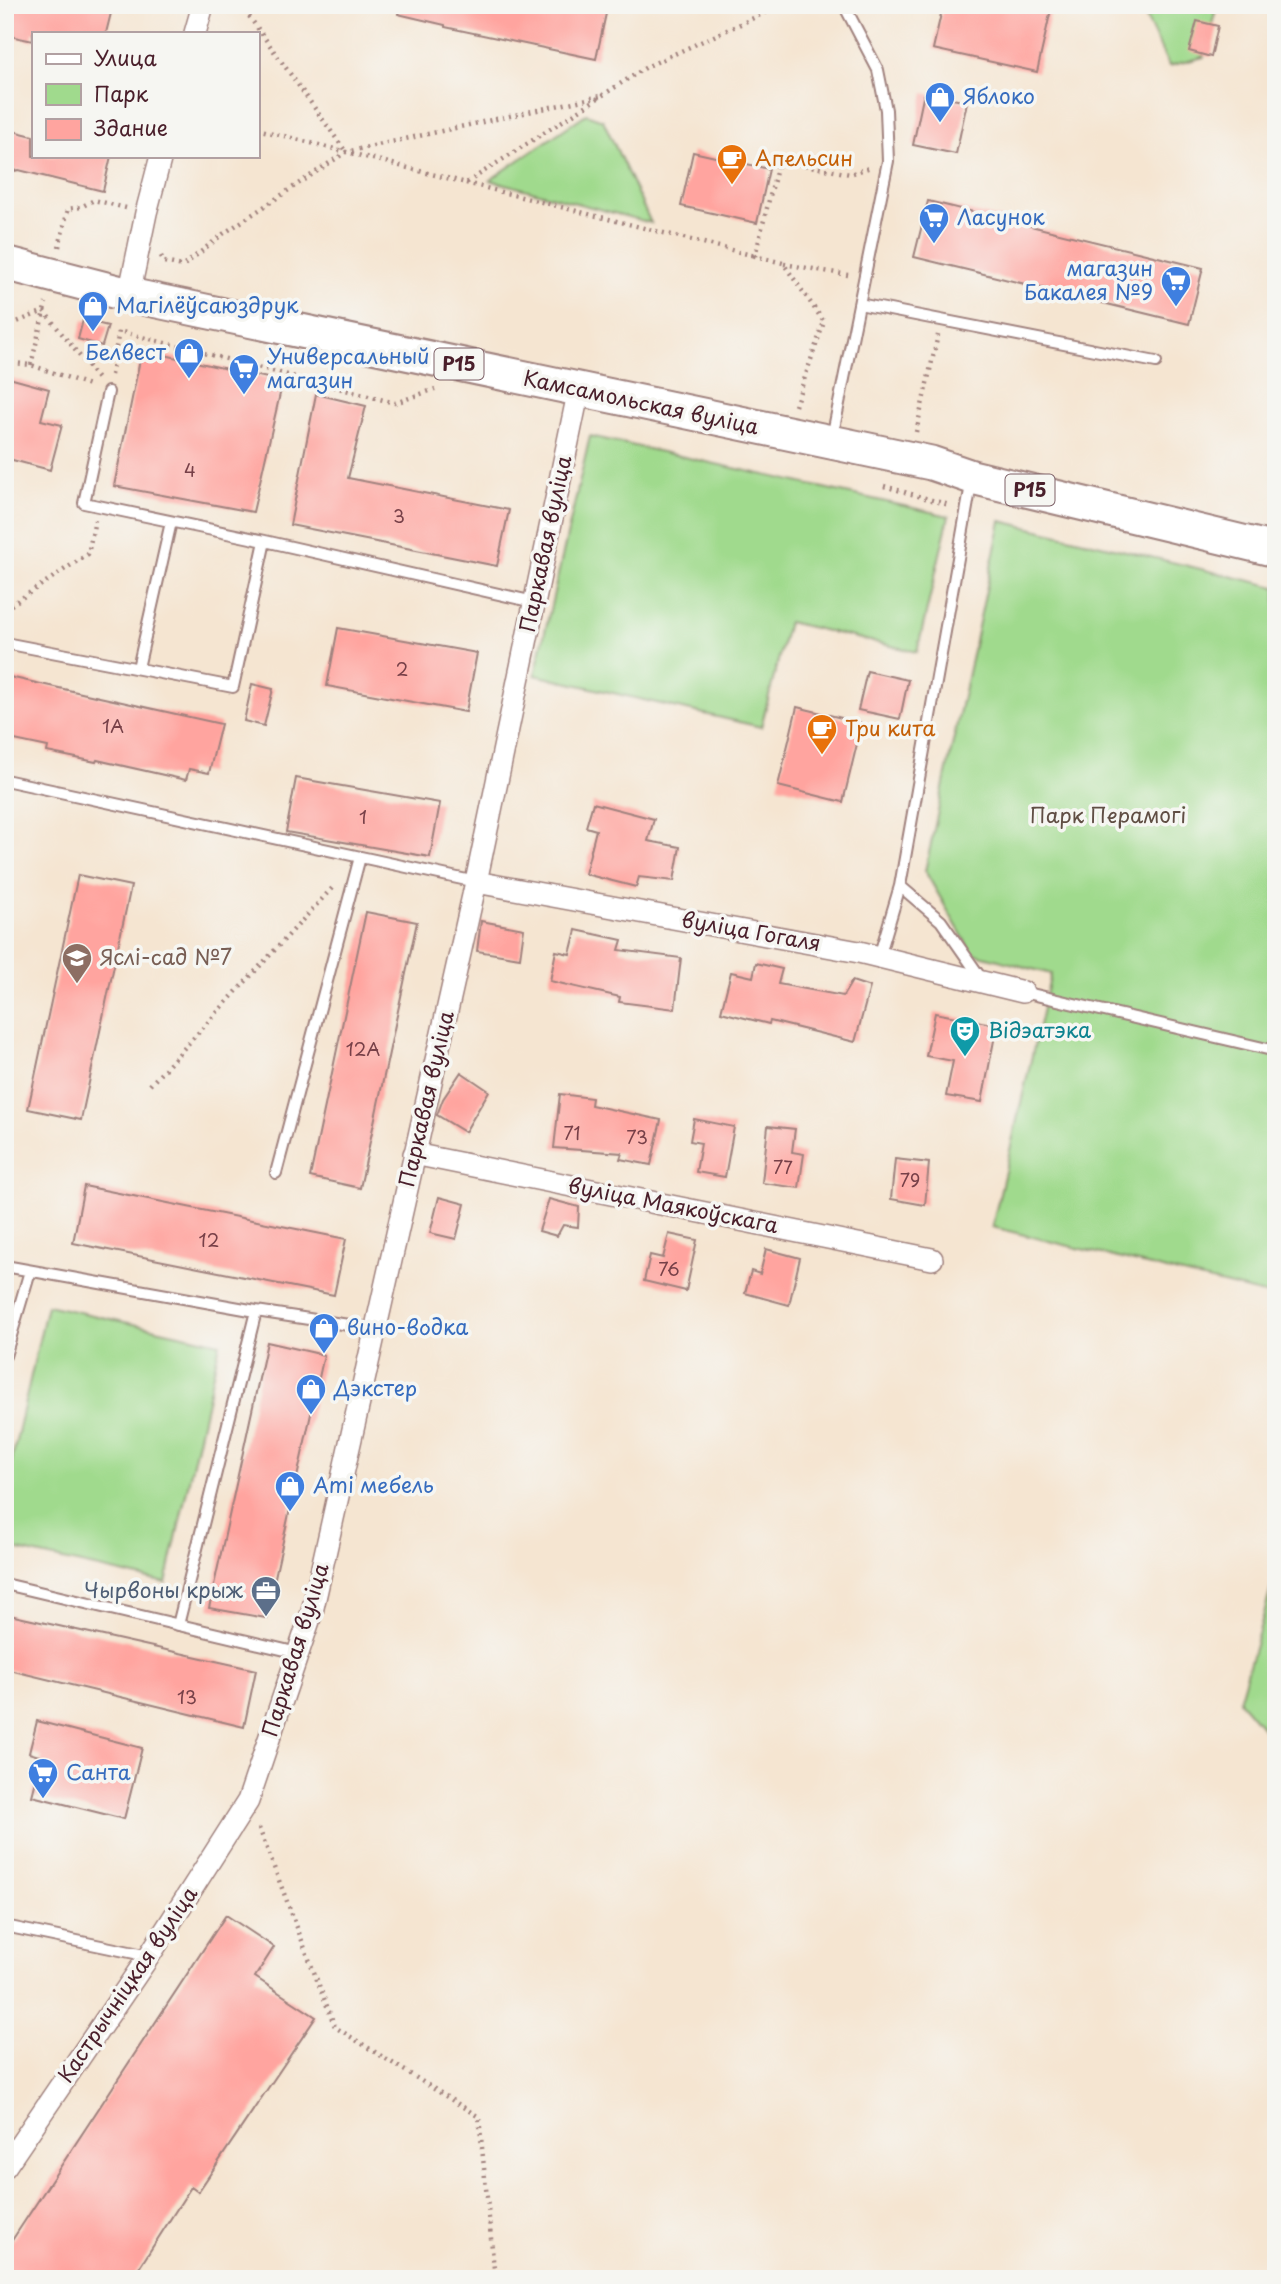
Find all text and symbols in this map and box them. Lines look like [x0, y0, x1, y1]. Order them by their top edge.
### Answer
legend [32, 32, 259, 158]
text: Улица [94, 41, 157, 73]
text: Парк [94, 77, 149, 109]
place label: Яблоко [963, 79, 1035, 111]
shop icon: Яблоко [923, 80, 957, 124]
text: Здание [94, 111, 168, 143]
place label: Апельсин [755, 141, 853, 173]
cafe icon: Апельсин [715, 142, 749, 186]
place label: Ласунок [957, 200, 1045, 232]
supermarket icon: Ласунок [917, 201, 951, 245]
place label: магазин Бакалея №9 [1024, 251, 1153, 307]
supermarket icon: магазин Бакалея №9 [1159, 264, 1193, 308]
place label: Магілёўсаюздрук [116, 288, 299, 320]
shop icon: Магілёўсаюздрук [76, 289, 110, 333]
place label: Белвест [85, 335, 167, 367]
shop icon: Белвест [172, 336, 206, 380]
place label: Универсальный магазин [267, 339, 430, 395]
road number: Р15 [434, 348, 484, 380]
supermarket icon: Универсальный магазин [227, 352, 261, 396]
street label: Камсамольская вуліца [521, 360, 762, 442]
street label: Паркавая вуліца [510, 452, 578, 635]
house number: 4 [184, 456, 196, 483]
road number: Р15 [1006, 475, 1054, 505]
house number: 3 [393, 502, 405, 529]
house number: 2 [396, 655, 408, 682]
place label: Три кита [845, 711, 936, 743]
house number: 1А [102, 712, 124, 739]
cafe icon: Три кита [805, 712, 839, 756]
park label: Парк Перамогі [1030, 798, 1186, 830]
house number: 1 [359, 803, 367, 830]
street label: вуліца Гогаля [679, 902, 823, 958]
place label: Яслі-сад №7 [100, 940, 232, 972]
school or university icon: Яслі-сад №7 [60, 941, 94, 985]
street label: Паркавая вуліца [389, 1007, 461, 1190]
place label: Відэатэка [988, 1013, 1091, 1045]
theatre icon: Відэатэка [948, 1014, 982, 1058]
house number: 12А [346, 1035, 381, 1062]
house number: 71 [564, 1119, 580, 1146]
house number: 73 [626, 1123, 648, 1150]
house number: 77 [773, 1153, 793, 1180]
house number: 79 [900, 1166, 920, 1193]
street label: вуліца Маякоўскага [566, 1168, 782, 1240]
house number: 12 [199, 1226, 219, 1253]
house number: 76 [658, 1255, 680, 1282]
place label: вино-водка [347, 1310, 468, 1342]
shop icon: вино-водка [307, 1311, 341, 1355]
place label: Дэкстер [333, 1371, 417, 1403]
shop icon: Дэкстер [294, 1372, 328, 1416]
place label: Ami мебель [313, 1468, 434, 1500]
shop icon: Ami мебель [273, 1469, 307, 1513]
street label: Паркавая вуліца [252, 1559, 336, 1740]
place label: Чырвоны крыж [84, 1573, 244, 1605]
office icon: Чырвоны крыж [249, 1574, 283, 1618]
house number: 13 [177, 1683, 197, 1710]
place label: Санта [66, 1755, 131, 1787]
supermarket icon: Санта [26, 1756, 60, 1800]
street label: Кастрычніцкая вуліца [48, 1879, 204, 2089]

